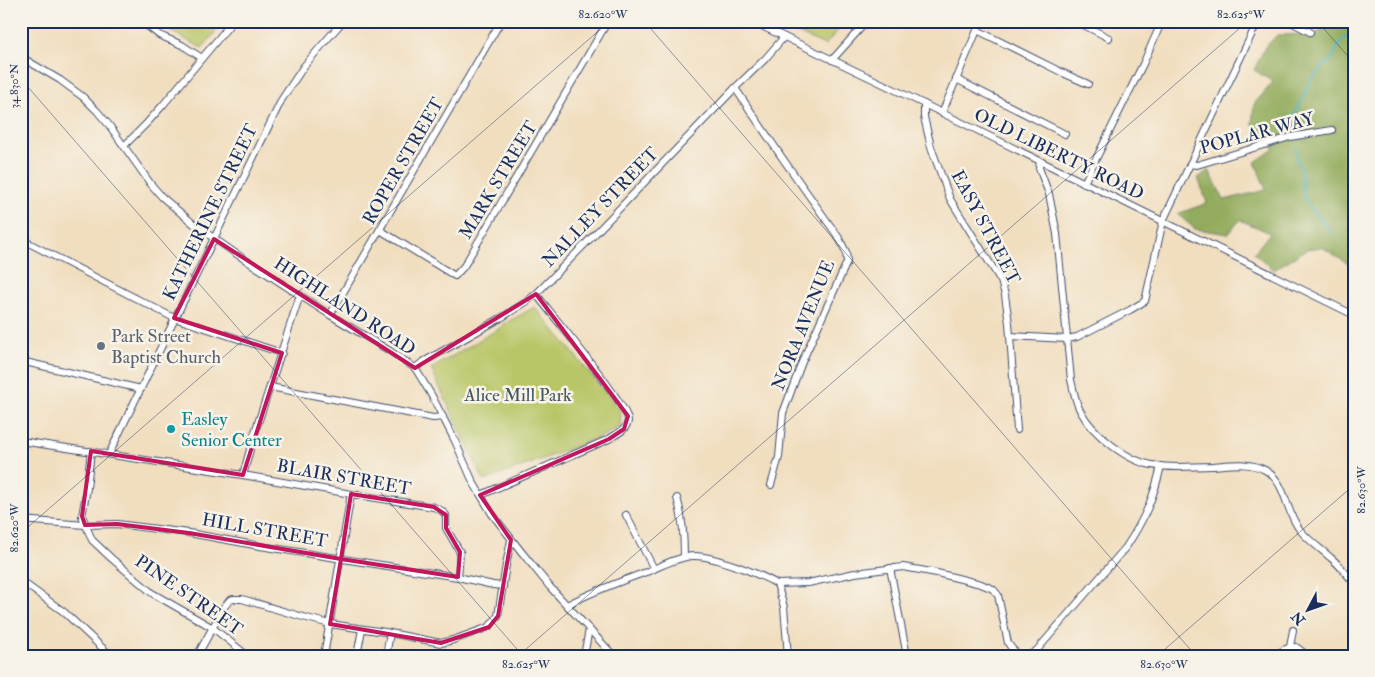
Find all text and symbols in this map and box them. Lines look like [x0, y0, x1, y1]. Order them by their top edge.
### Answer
text: 82.620°W [579, 7, 628, 22]
text: 82.625°W [1217, 7, 1266, 22]
text: 34.830°N [7, 63, 22, 109]
street label: ROPER STREET [358, 93, 449, 229]
street label: OLD LIBERTY ROAD [970, 103, 1148, 206]
street label: POPLAR WAY [1197, 107, 1318, 160]
street label: MARK STREET [454, 117, 543, 243]
street label: KATHERINE STREET [158, 120, 263, 304]
street label: NALLEY STREET [537, 142, 664, 272]
street label: EASY STREET [946, 166, 1026, 289]
street label: HIGHLAND ROAD [270, 252, 420, 361]
street label: NORA AVENUE [767, 257, 840, 394]
place label: Park Street Baptist Church [111, 325, 221, 369]
marker: Park Street Baptist Church [95, 340, 107, 352]
park label: Alice Mill Park [463, 384, 572, 407]
place label: Easley Senior Center [181, 408, 282, 452]
marker: Easley Senior Center [165, 423, 177, 435]
street label: BLAIR STREET [275, 454, 414, 501]
text: 82.630°W [1354, 466, 1369, 514]
text: 82.620°W [7, 503, 22, 552]
street label: HILL STREET [200, 508, 330, 553]
street label: PINE STREET [130, 550, 248, 641]
north arrow [1282, 584, 1332, 634]
text: N [1288, 608, 1310, 629]
text: 82.625°W [502, 657, 551, 672]
text: 82.630°W [1140, 657, 1188, 672]

